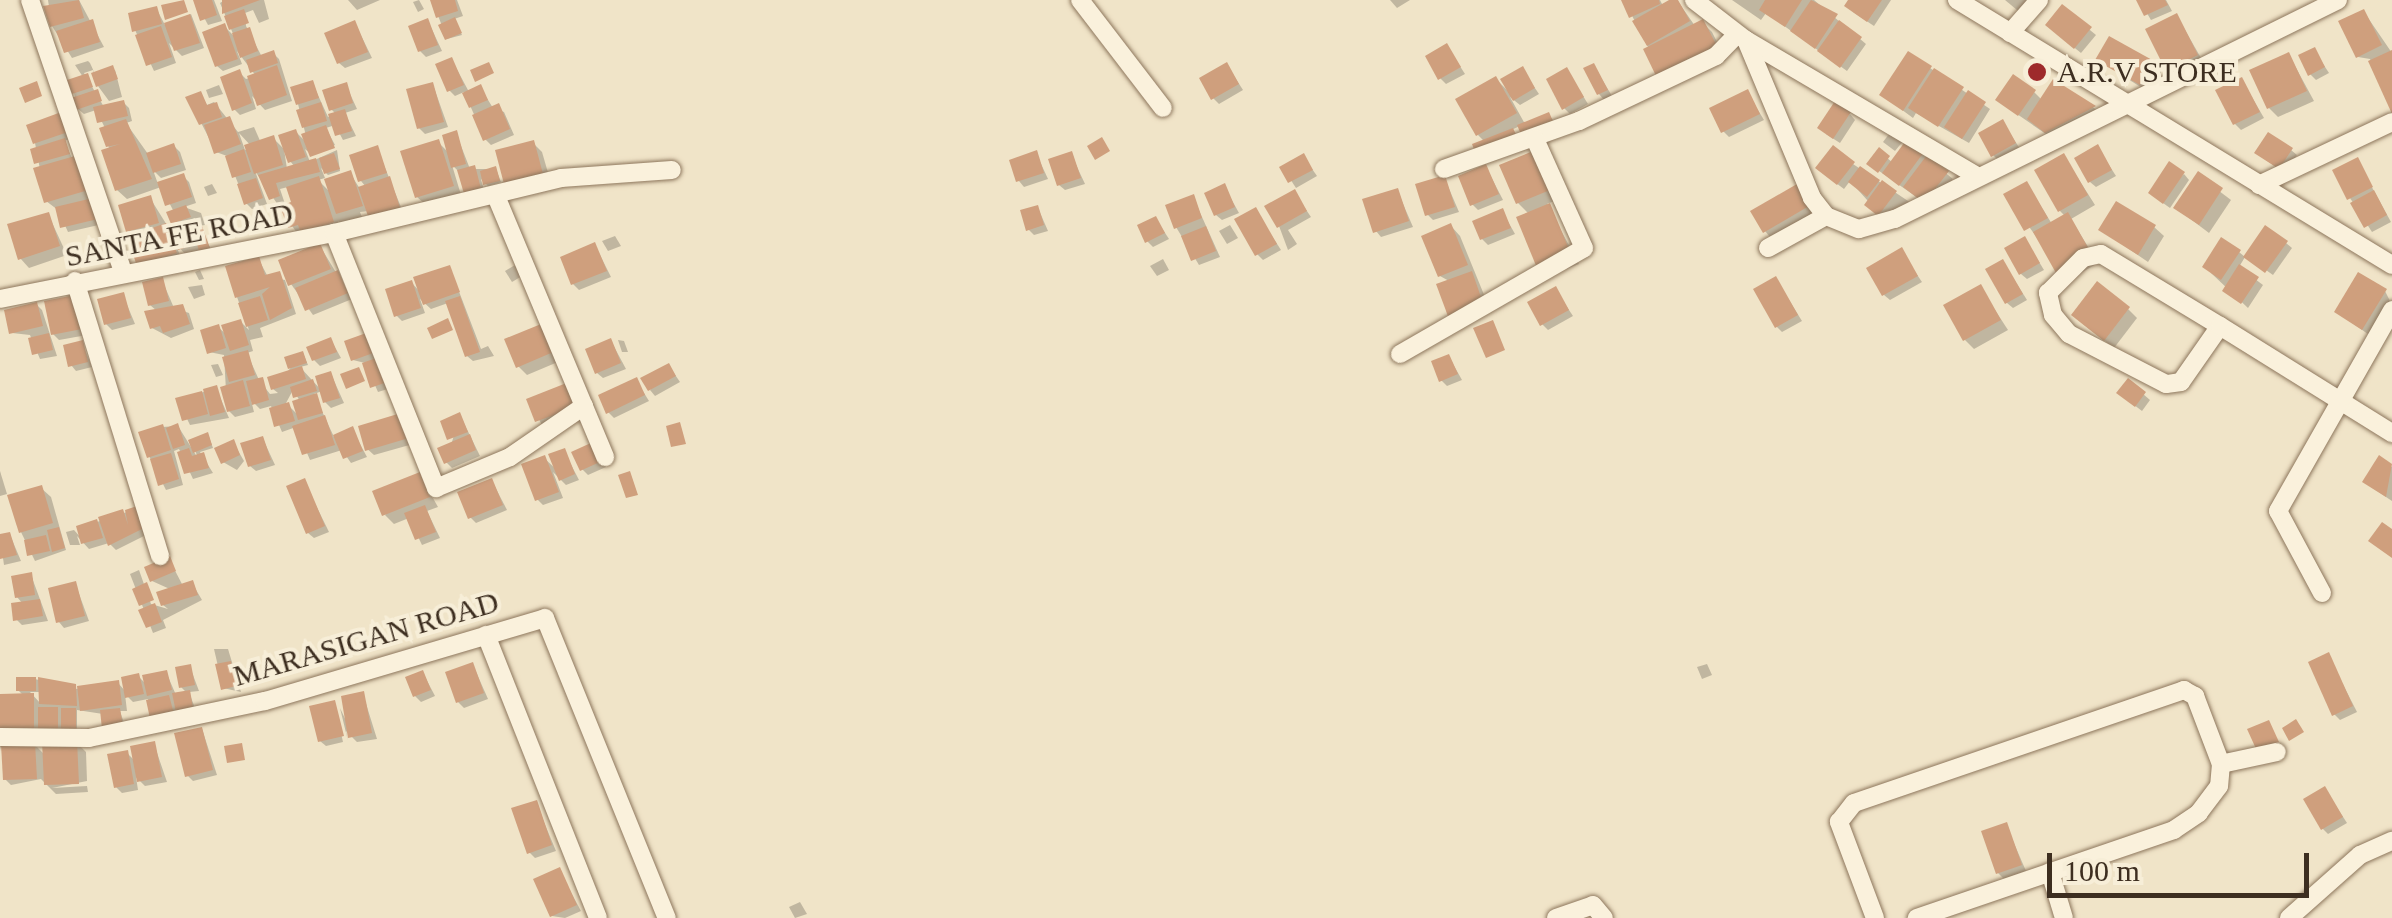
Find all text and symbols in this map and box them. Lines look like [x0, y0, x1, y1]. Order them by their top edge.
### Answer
place label: A.R.V STORE [2057, 54, 2237, 90]
marker: A.R.V STORE [2026, 61, 2048, 83]
street label: SANTA FE ROAD [61, 195, 297, 275]
street label: MARASIGAN ROAD [229, 584, 503, 694]
scale bar [2052, 833, 2314, 895]
text: 100 m [2064, 854, 2140, 887]

